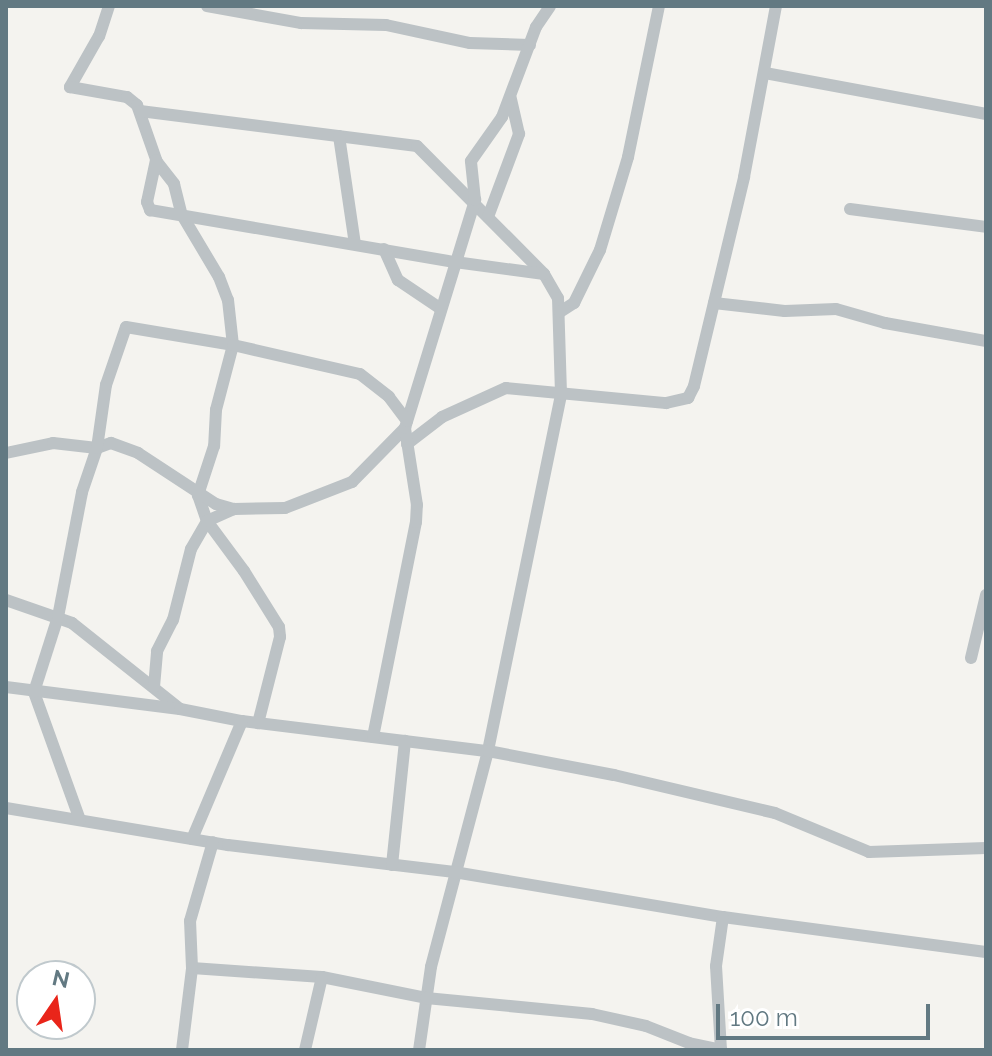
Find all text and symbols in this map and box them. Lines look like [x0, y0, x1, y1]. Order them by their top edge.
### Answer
north arrow [16, 960, 96, 1040]
text: N [50, 964, 72, 993]
scale bar [720, 988, 934, 1038]
text: 100 m [730, 1003, 798, 1032]

